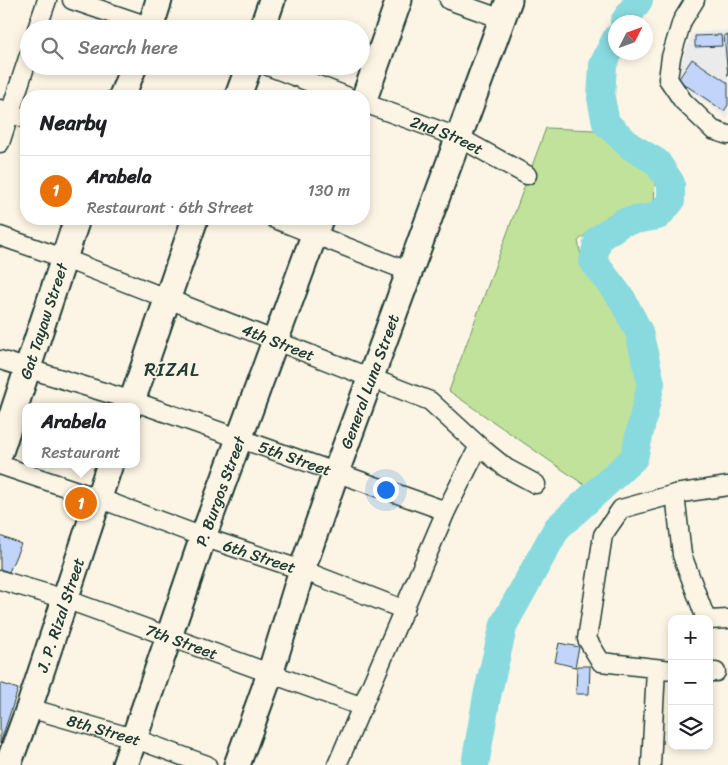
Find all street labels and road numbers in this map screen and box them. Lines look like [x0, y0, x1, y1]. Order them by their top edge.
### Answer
street label: 2nd Street [406, 107, 489, 163]
street label: Gat Tayaw Street [11, 258, 76, 383]
street label: General Luna Street [331, 310, 407, 453]
street label: 4th Street [238, 315, 319, 369]
street label: P. Burgos Street [186, 431, 254, 550]
street label: 5th Street [254, 432, 336, 484]
street label: 6th Street [219, 530, 300, 581]
street label: J. P. Rizal Street [27, 554, 93, 677]
street label: 7th Street [142, 615, 222, 668]
street label: 8th Street [64, 705, 145, 754]

